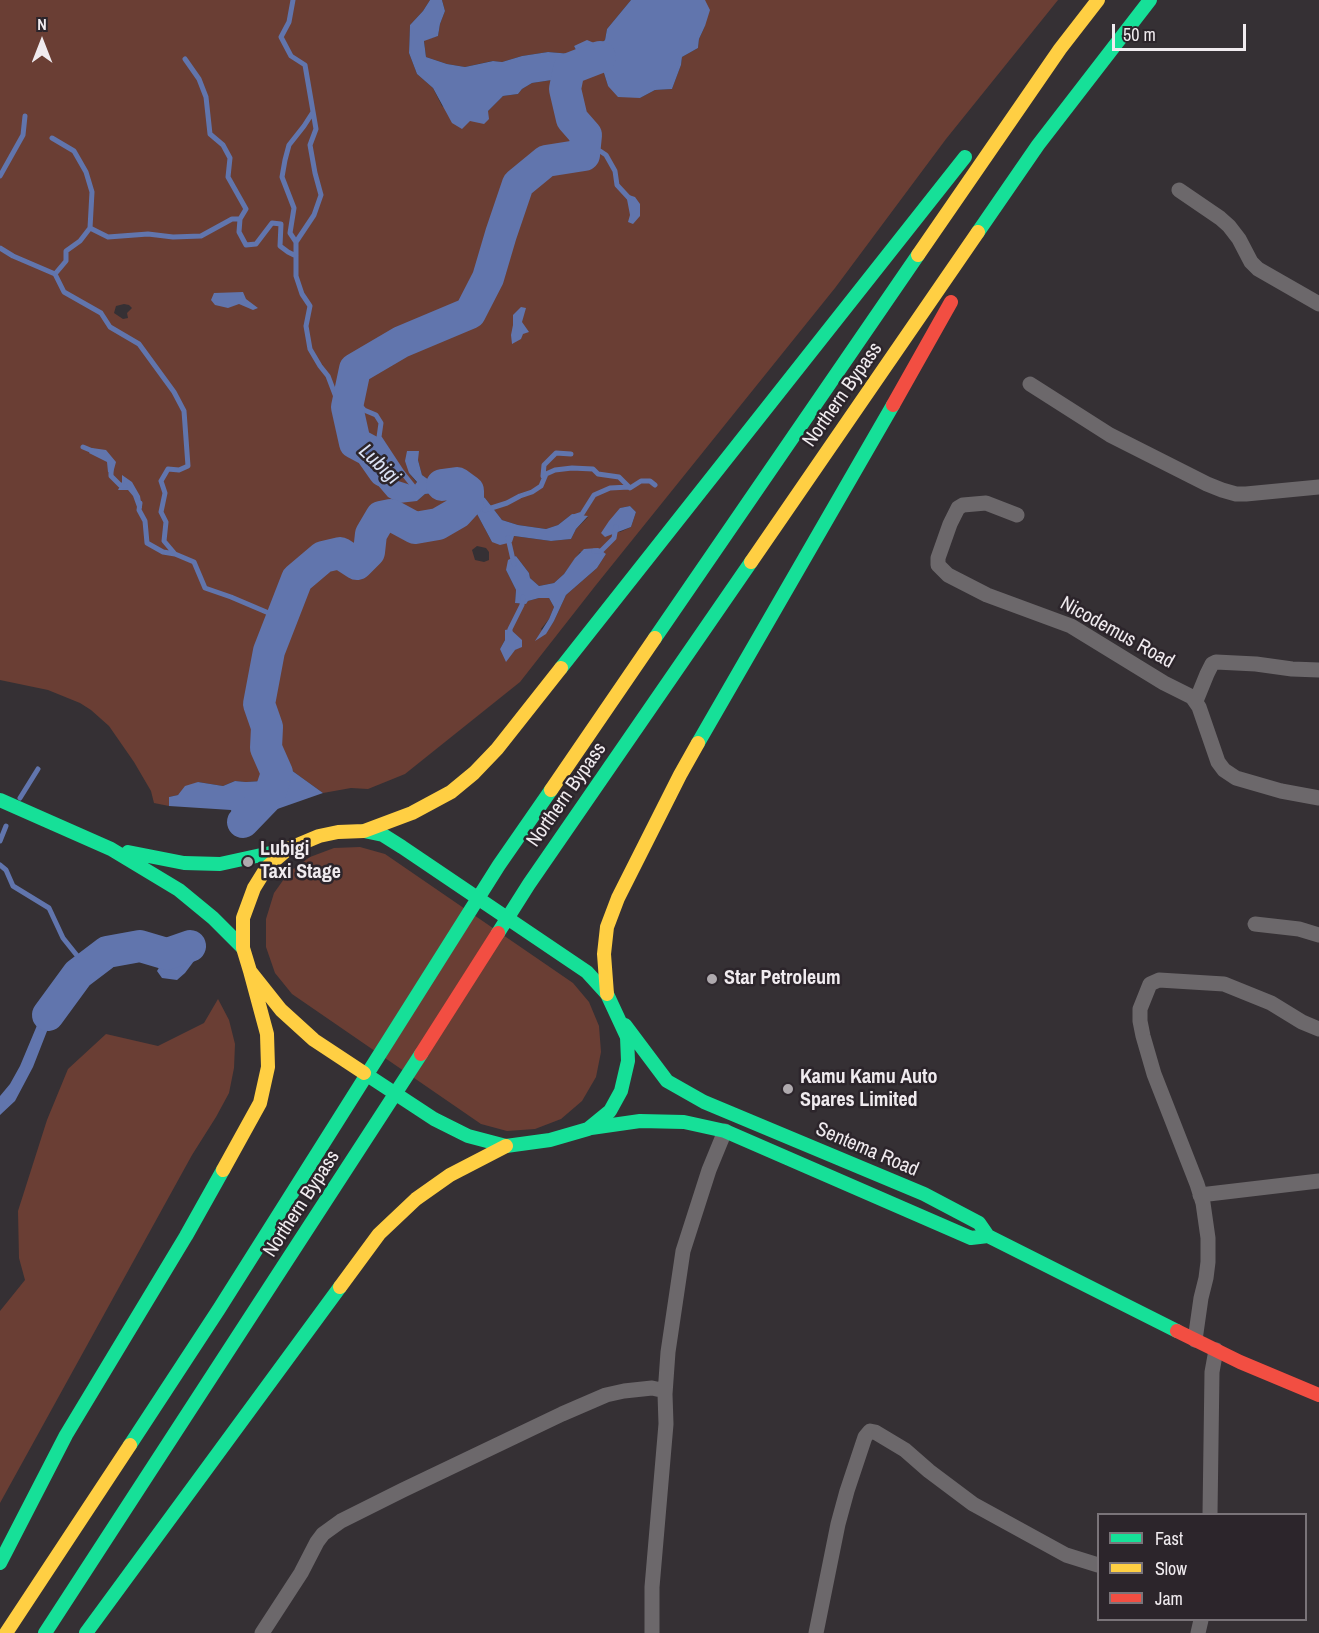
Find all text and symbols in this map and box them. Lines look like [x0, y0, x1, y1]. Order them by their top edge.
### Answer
north arrow [12, 12, 72, 72]
scale bar [1115, 12, 1248, 50]
text: N [37, 13, 47, 35]
text: 50 m [1123, 22, 1156, 47]
street label: Northern Bypass [798, 338, 888, 452]
water label: Lubigi [353, 439, 405, 491]
street label: Nicodemus Road [1056, 592, 1178, 674]
street label: Northern Bypass [522, 738, 612, 852]
place label: Lubigi Taxi Stage [260, 838, 341, 885]
marker: Lubigi Taxi Stage [241, 855, 255, 869]
place label: Star Petroleum [724, 967, 841, 991]
marker: Star Petroleum [705, 972, 719, 986]
place label: Kamu Kamu Auto Spares Limited [800, 1066, 938, 1113]
marker: Kamu Kamu Auto Spares Limited [781, 1082, 795, 1096]
street label: Sentema Road [812, 1118, 922, 1182]
street label: Northern Bypass [259, 1146, 345, 1262]
legend [1097, 1513, 1307, 1621]
text: Fast [1155, 1526, 1183, 1551]
text: Slow [1155, 1556, 1187, 1581]
text: Jam [1155, 1586, 1183, 1611]

